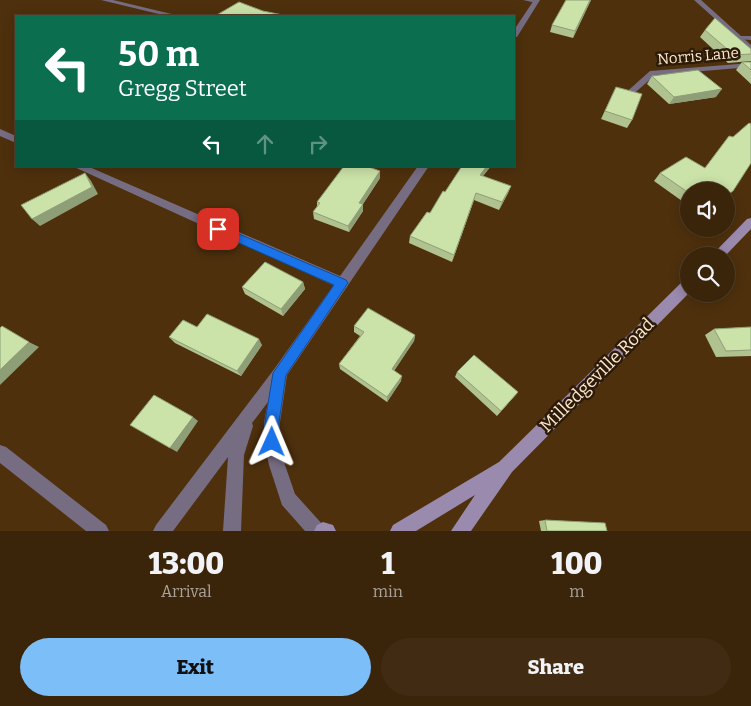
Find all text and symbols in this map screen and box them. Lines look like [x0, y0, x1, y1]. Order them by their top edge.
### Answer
text: 50 m [118, 33, 199, 75]
icon: left [35, 35, 100, 100]
street label: Norris Lane [656, 43, 740, 69]
text: Gregg Street [118, 75, 247, 102]
icon: left [198, 130, 226, 158]
icon: ahead [251, 130, 279, 158]
icon: right [304, 130, 332, 158]
map controls [680, 182, 735, 302]
button: sound [680, 182, 735, 237]
pin [197, 208, 239, 250]
icon: arrive [204, 215, 232, 243]
button: search [680, 247, 735, 302]
street label: Milledgeville Road [535, 313, 659, 437]
position arrow [245, 415, 297, 467]
text: 13:00 [148, 546, 224, 582]
text: 1 [381, 546, 394, 582]
text: 100 [551, 546, 603, 582]
text: Arrival [161, 582, 212, 601]
text: min [373, 582, 403, 601]
text: m [569, 582, 585, 601]
button: Exit [20, 638, 371, 696]
button: Share [381, 638, 731, 696]

